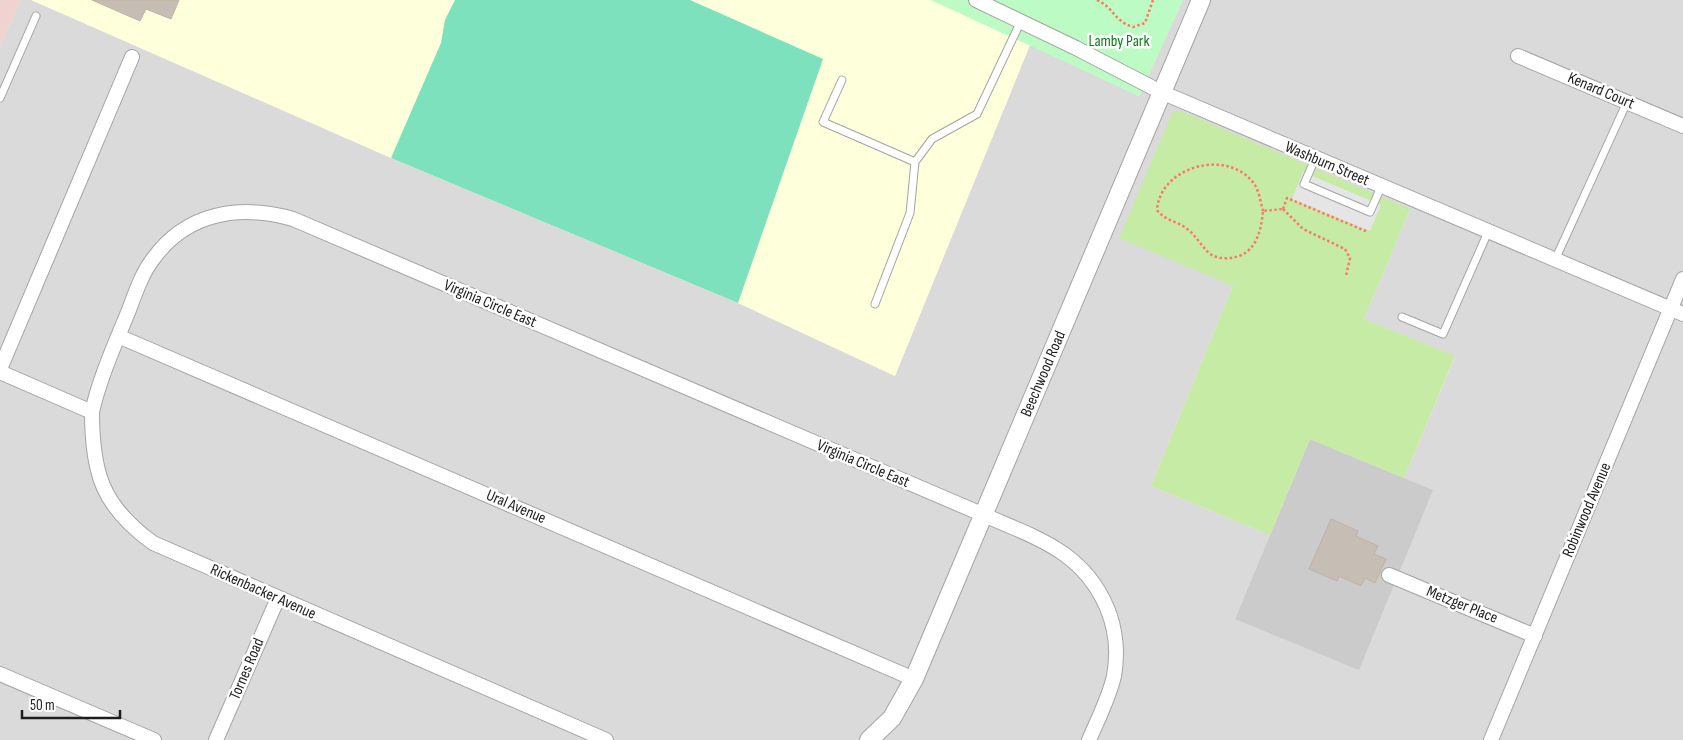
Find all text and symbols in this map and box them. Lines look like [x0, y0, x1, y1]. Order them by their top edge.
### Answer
park label: Lamby Park [1089, 32, 1150, 51]
street label: Kenard Court [1565, 68, 1637, 114]
street label: Washburn Street [1282, 138, 1372, 190]
street label: Virginia Circle East [441, 276, 539, 332]
street label: Beechwood Road [1016, 328, 1070, 420]
street label: Virginia Circle East [814, 436, 912, 492]
street label: Robinwood Avenue [1559, 460, 1615, 560]
street label: Ural Avenue [483, 486, 549, 528]
street label: Rickenbacker Avenue [207, 560, 319, 624]
street label: Metzger Place [1424, 582, 1500, 628]
street label: Tornes Road [226, 635, 268, 703]
scale bar [22, 688, 120, 720]
text: 50 m [30, 696, 55, 715]

